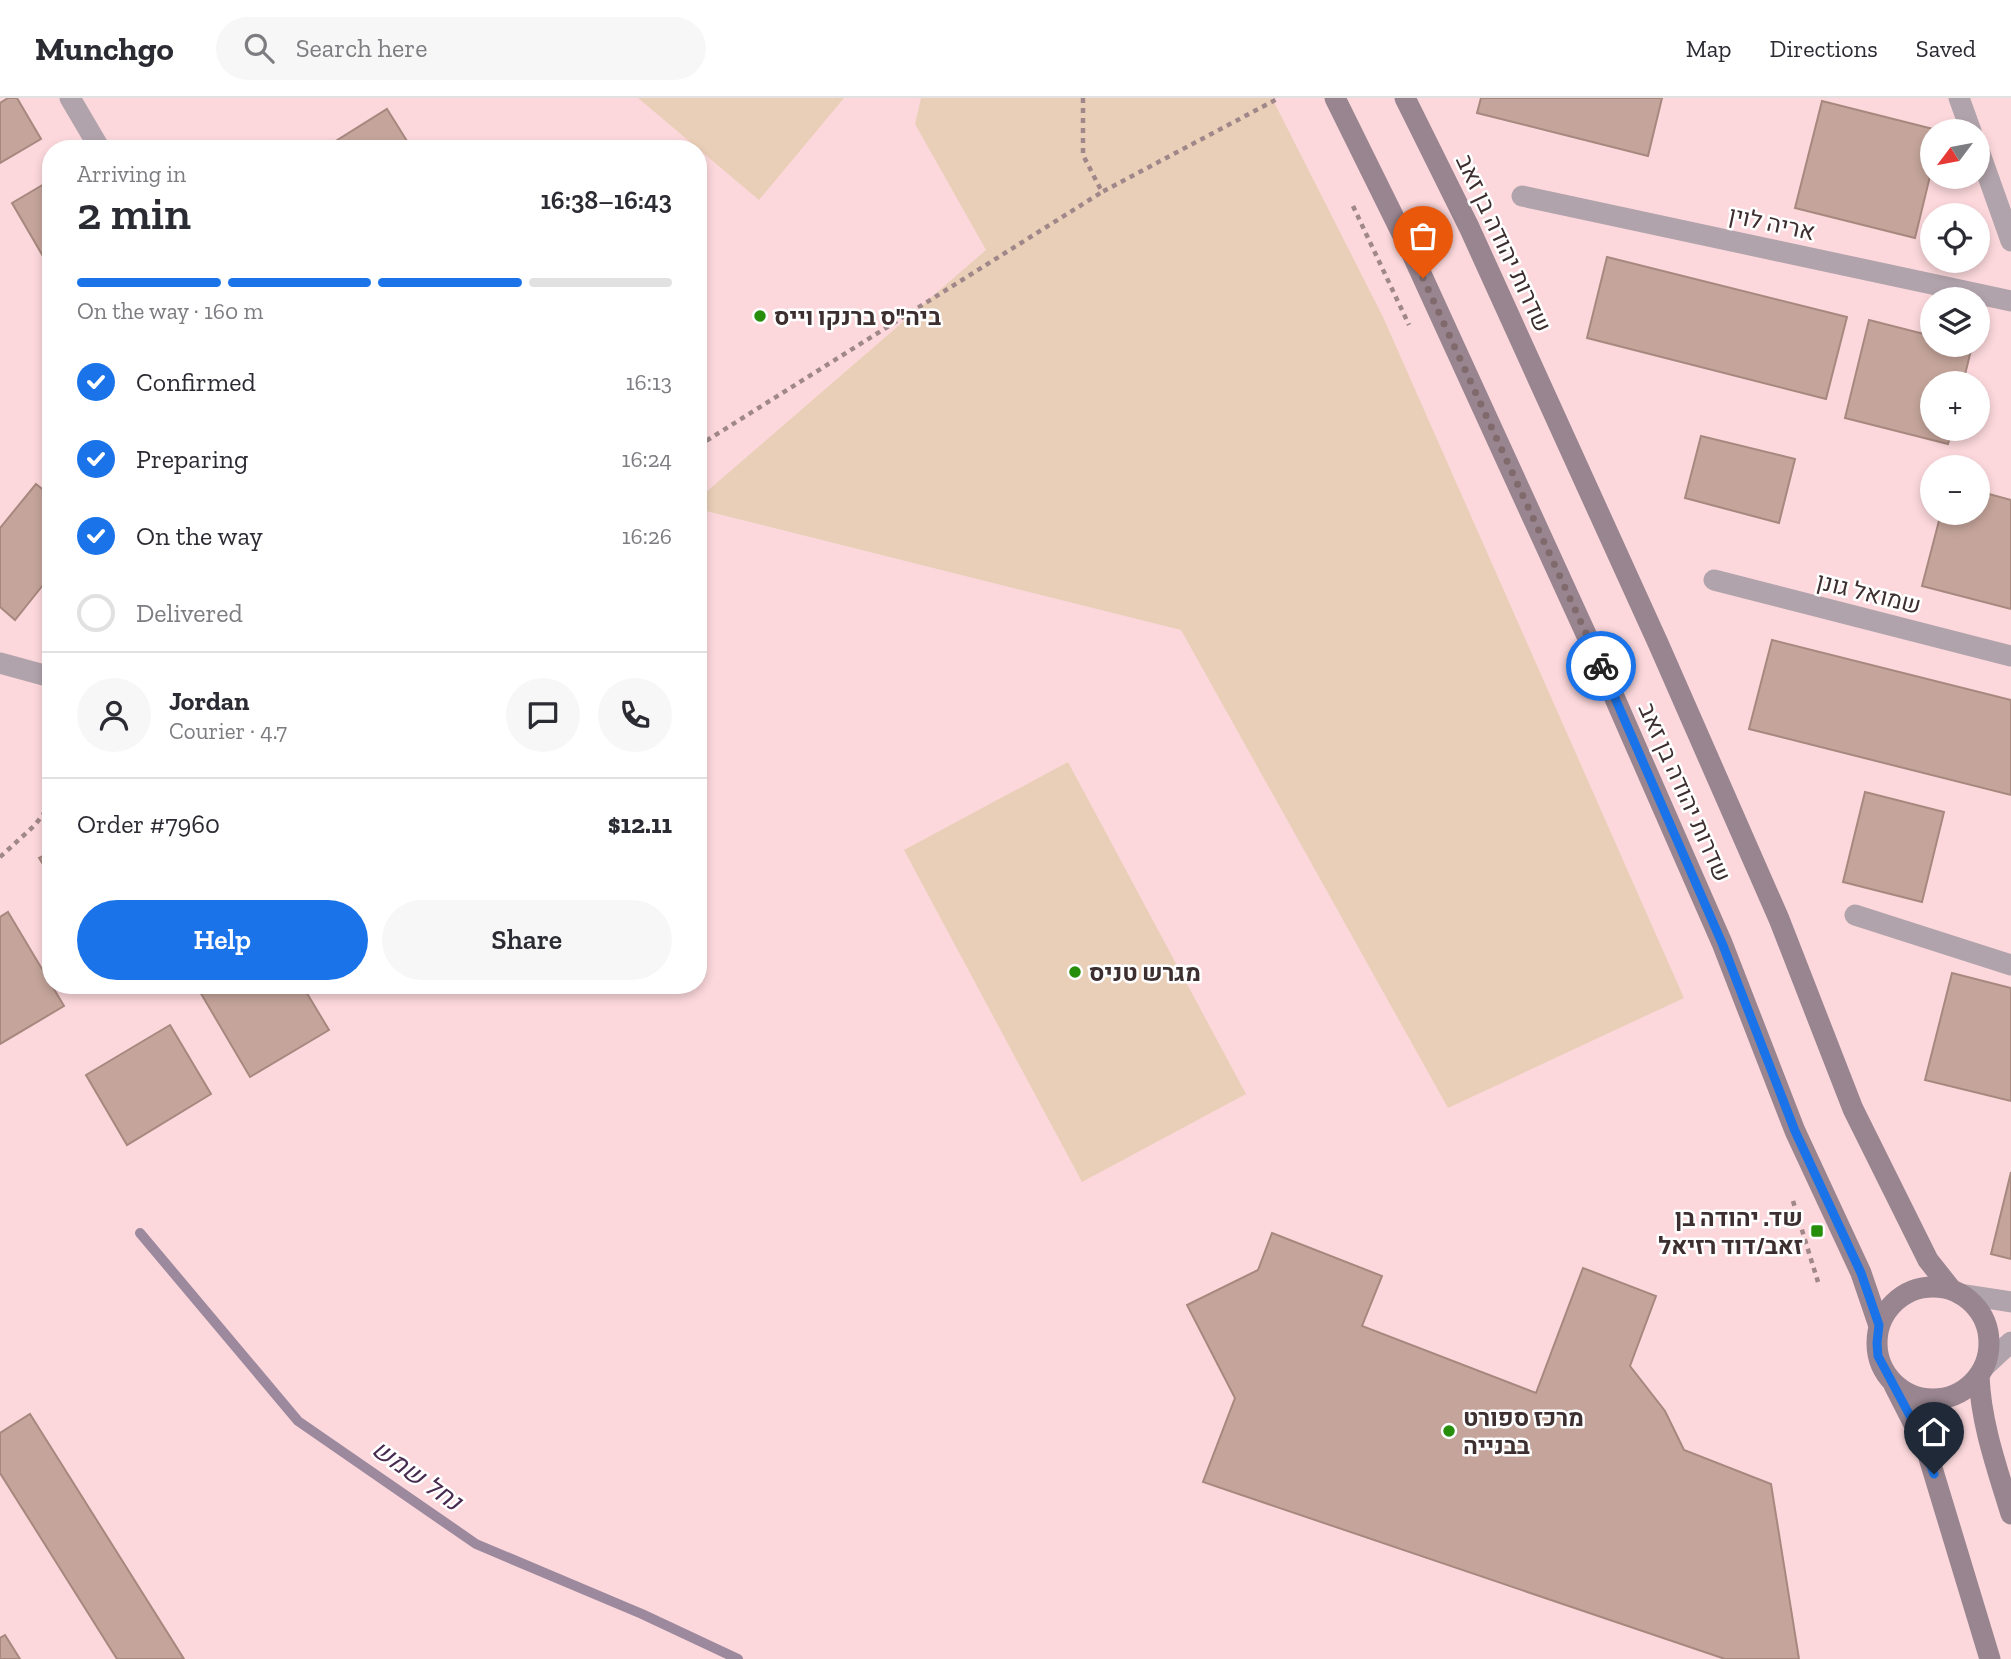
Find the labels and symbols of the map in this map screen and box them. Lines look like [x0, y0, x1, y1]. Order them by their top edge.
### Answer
north arrow [1920, 119, 1990, 189]
street label: שדרות יהודה בן זאב [1450, 149, 1558, 337]
street label: אריה לוין [1726, 200, 1818, 246]
pin [1393, 206, 1453, 278]
place label: ביה"ס ברנקו וייס [774, 302, 941, 331]
marker: ביה"ס ברנקו וייס [752, 308, 768, 324]
street label: שמואל גונן [1814, 566, 1924, 620]
courier [1566, 631, 1636, 701]
street label: שדרות יהודה בן זאב [1633, 698, 1737, 886]
place label: מגרש טניס [1089, 958, 1201, 987]
marker: מגרש טניס [1067, 964, 1083, 980]
place label: שד. יהודה בן זאב/דוד רזיאל [1658, 1203, 1803, 1260]
marker: שד. יהודה בן זאב/דוד רזיאל [1809, 1223, 1825, 1239]
pin [1904, 1402, 1964, 1474]
place label: מרכז ספורט בבנייה [1463, 1403, 1584, 1460]
marker: מרכז ספורט בבנייה [1441, 1423, 1457, 1439]
water label: נחל שמש [366, 1433, 469, 1518]

